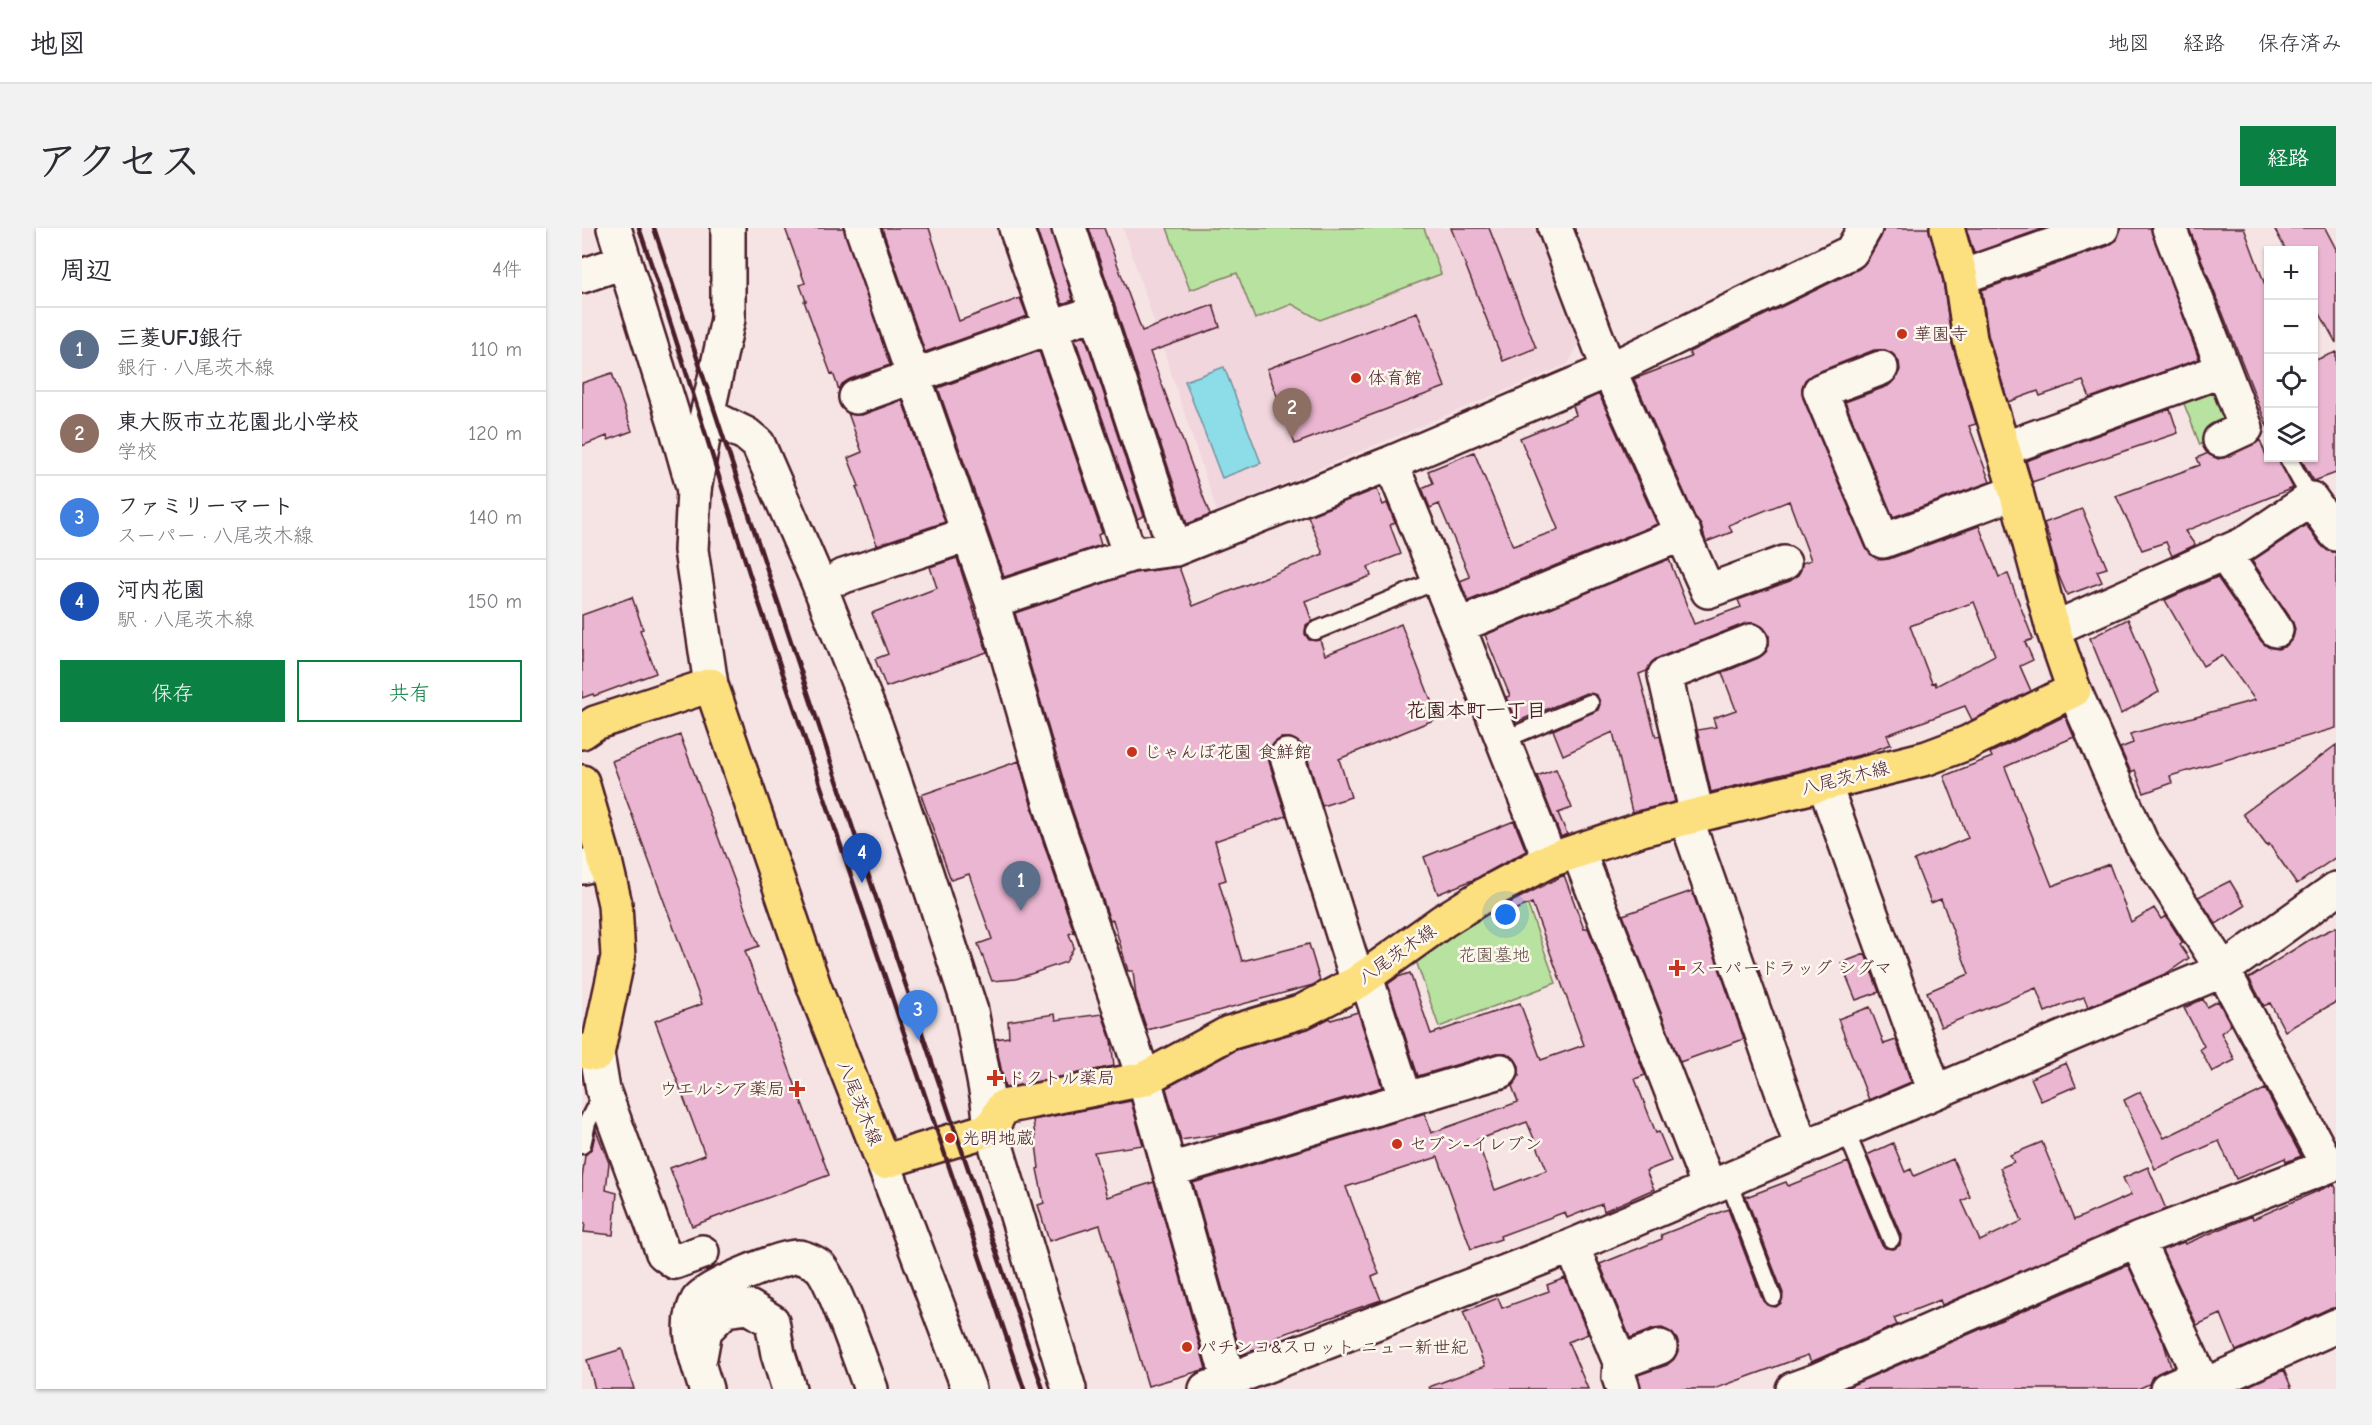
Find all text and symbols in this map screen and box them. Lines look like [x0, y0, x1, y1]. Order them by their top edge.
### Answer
text: 地図 [30, 28, 86, 60]
text: 地図 [2108, 31, 2150, 55]
text: 経路 [2183, 31, 2225, 55]
text: 保存済み [2258, 31, 2342, 55]
button: 経路 [2240, 126, 2336, 186]
text: アクセス [36, 137, 201, 186]
map controls [2264, 246, 2318, 462]
button: + [2264, 246, 2318, 300]
text: 周辺 [60, 256, 112, 286]
text: 4件 [492, 258, 522, 281]
button: − [2264, 300, 2318, 354]
place label: 華園寺 [1914, 324, 1968, 345]
text: 三菱UFJ銀行 [117, 325, 243, 351]
marker: 華園寺 [1895, 327, 1909, 341]
text: 1 [76, 338, 83, 361]
text: 110 m [471, 338, 522, 361]
button: locate [2264, 354, 2318, 408]
text: 銀行 · 八尾茨木線 [117, 356, 274, 379]
place label: 体育館 [1368, 368, 1422, 389]
marker: 体育館 [1349, 371, 1363, 385]
pin: 2 [1272, 388, 1312, 438]
button: layers [2264, 408, 2318, 462]
text: 東大阪市立花園北小学校 [117, 409, 359, 435]
text: 2 [75, 422, 84, 445]
text: 120 m [468, 422, 522, 445]
text: 学校 [117, 440, 157, 463]
text: ファミリーマート [117, 493, 294, 519]
text: 3 [75, 506, 84, 529]
text: 140 m [469, 506, 522, 529]
text: スーパー · 八尾茨木線 [117, 524, 313, 547]
text: 河内花園 [117, 577, 205, 603]
text: 4 [75, 590, 84, 613]
text: 150 m [468, 590, 522, 613]
text: 駅 · 八尾茨木線 [117, 608, 254, 631]
button: 保存 [60, 660, 285, 722]
button: 共有 [297, 660, 522, 722]
district label: 花園本町一丁目 [1406, 699, 1546, 722]
place label: じゃんぼ花園 食鮮館 [1144, 742, 1312, 763]
marker: じゃんぼ花園 食鮮館 [1125, 745, 1139, 759]
street label: 八尾茨木線 [1799, 757, 1891, 800]
pin: 4 [842, 834, 882, 883]
pin: 1 [1002, 862, 1040, 911]
your location [1491, 900, 1520, 929]
street label: 八尾茨木線 [1354, 920, 1440, 989]
park label: 花園墓地 [1458, 945, 1530, 966]
place label: スーパードラッグ シグマ [1689, 958, 1892, 979]
marker: スーパードラッグ シグマ [1670, 961, 1684, 975]
pin: 3 [898, 990, 938, 1040]
street label: 八尾茨木線 [833, 1058, 886, 1149]
place label: ドクトル薬局 [1007, 1068, 1115, 1089]
marker: ドクトル薬局 [988, 1071, 1002, 1085]
place label: ウエルシア薬局 [659, 1079, 785, 1100]
marker: ウエルシア薬局 [790, 1082, 804, 1096]
place label: 光明地蔵 [962, 1128, 1034, 1149]
marker: 光明地蔵 [943, 1131, 957, 1145]
place label: セブン-イレブン [1409, 1134, 1542, 1155]
marker: セブン-イレブン [1390, 1137, 1404, 1151]
place label: パチンコ&スロット ニュー新世紀 [1199, 1337, 1469, 1358]
marker: パチンコ&スロット ニュー新世紀 [1180, 1340, 1194, 1354]

